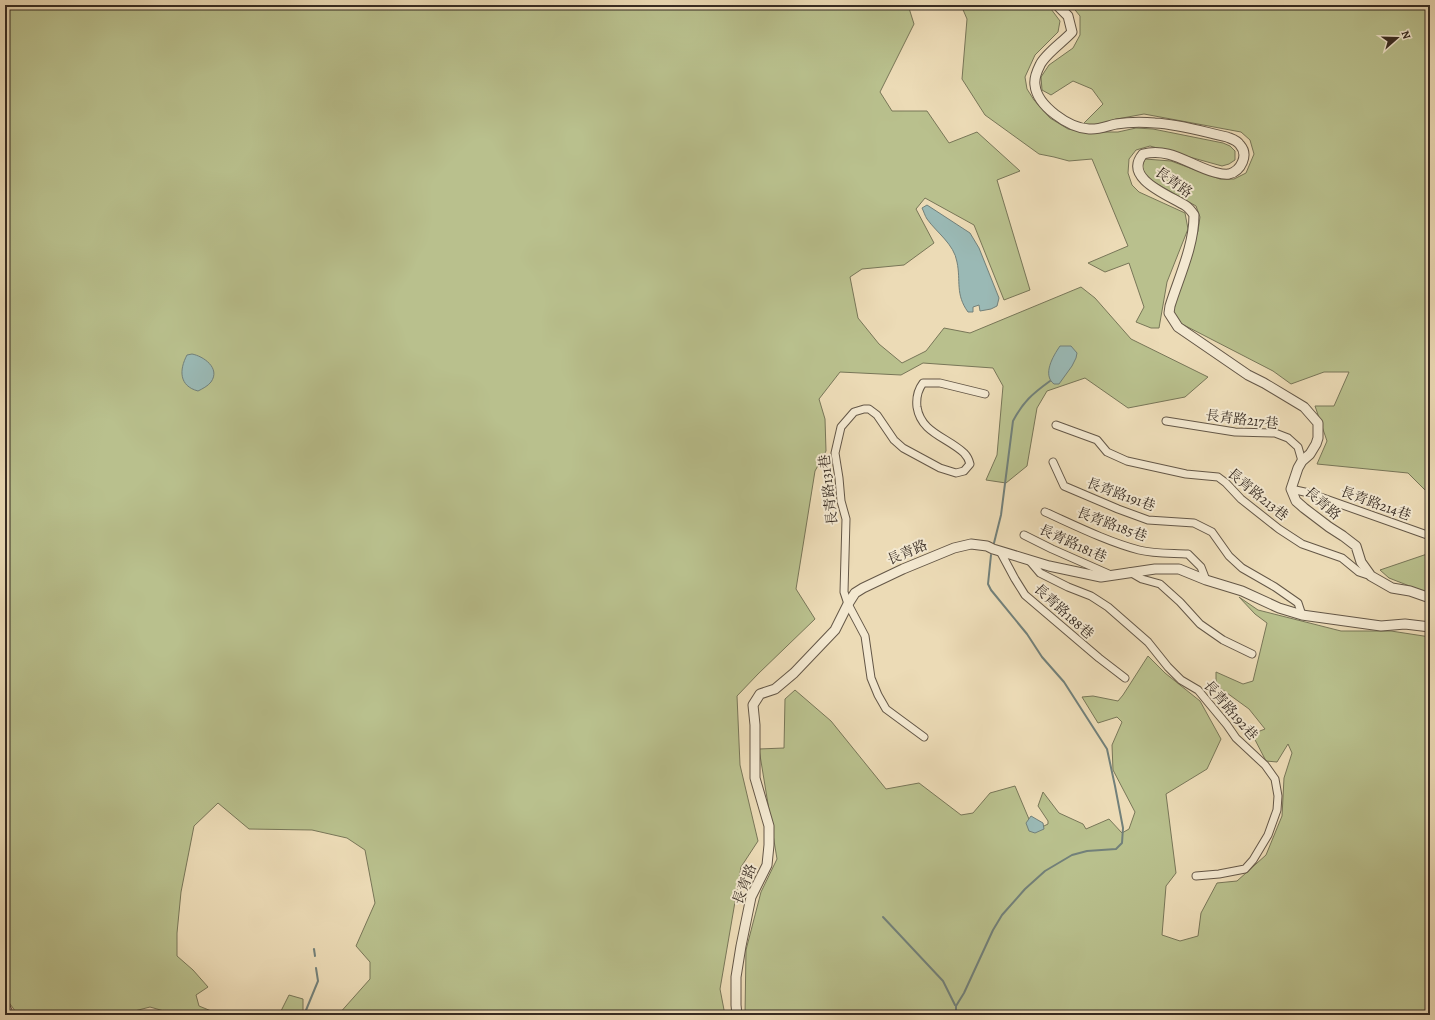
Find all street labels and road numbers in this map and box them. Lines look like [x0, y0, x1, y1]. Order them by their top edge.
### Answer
street label: 長青路 [1151, 163, 1196, 202]
street label: 長青路217巷 [1204, 406, 1279, 433]
street label: 長青路131巷 [815, 453, 842, 527]
street label: 長青路213巷 [1223, 464, 1292, 525]
street label: 長青路191巷 [1084, 473, 1158, 516]
street label: 長青路 [1301, 482, 1345, 524]
street label: 長青路214巷 [1338, 482, 1414, 525]
street label: 長青路185巷 [1074, 503, 1150, 546]
street label: 長青路181巷 [1036, 520, 1110, 567]
street label: 長青路 [884, 536, 930, 569]
street label: 長青路188巷 [1030, 579, 1098, 643]
street label: 長青路192巷 [1199, 676, 1262, 744]
street label: 長青路 [728, 861, 761, 907]

